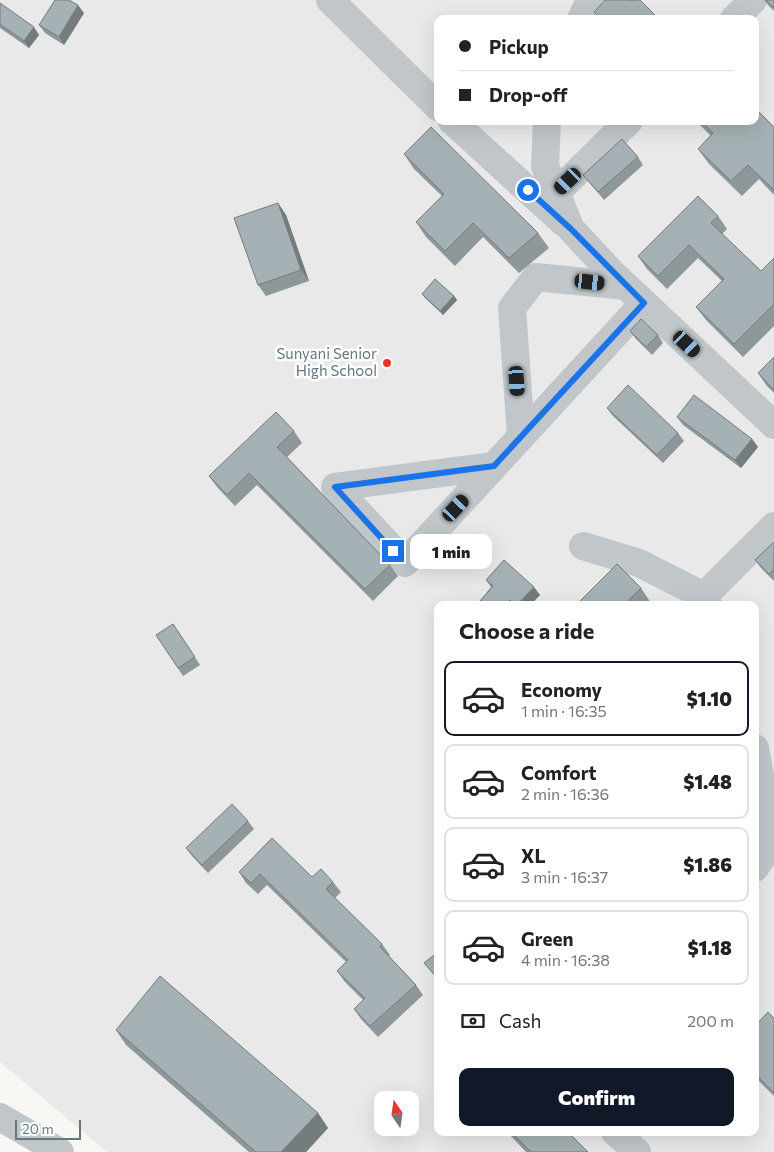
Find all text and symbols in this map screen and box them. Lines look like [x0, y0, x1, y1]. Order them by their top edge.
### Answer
text: Pickup [489, 35, 549, 58]
text: Drop-off [489, 83, 568, 106]
car [551, 165, 584, 197]
route start [517, 179, 539, 201]
car [574, 273, 605, 291]
car [670, 328, 703, 360]
place label: Sunyani Senior High School [277, 344, 377, 379]
marker: Sunyani Senior High School [381, 357, 393, 369]
car [508, 366, 525, 396]
car [440, 492, 471, 524]
callout: 1 min [410, 534, 493, 568]
route end [382, 540, 404, 562]
text: 1 min [432, 542, 470, 561]
text: Choose a ride [459, 617, 594, 644]
icon: car [461, 676, 506, 721]
text: Economy [521, 678, 602, 701]
text: $1.10 [687, 687, 732, 710]
text: 1 min · 16:35 [521, 701, 607, 720]
icon: car [461, 759, 506, 804]
text: Comfort [521, 761, 597, 784]
text: $1.48 [683, 770, 732, 793]
text: 2 min · 16:36 [521, 784, 609, 803]
icon: car [461, 842, 506, 887]
text: XL [521, 844, 546, 867]
text: $1.86 [683, 853, 732, 876]
text: 3 min · 16:37 [521, 867, 608, 886]
icon: car [461, 925, 506, 970]
text: Green [521, 927, 573, 950]
text: $1.18 [687, 936, 732, 959]
text: 4 min · 16:38 [521, 950, 610, 969]
icon: cash [459, 1007, 487, 1035]
text: Cash [499, 1009, 541, 1032]
text: 200 m [687, 1011, 734, 1030]
button: Confirm [459, 1068, 734, 1126]
north arrow [374, 1091, 419, 1136]
map controls [374, 1091, 419, 1136]
scale bar [15, 1117, 81, 1140]
text: 20 m [22, 1120, 54, 1137]

